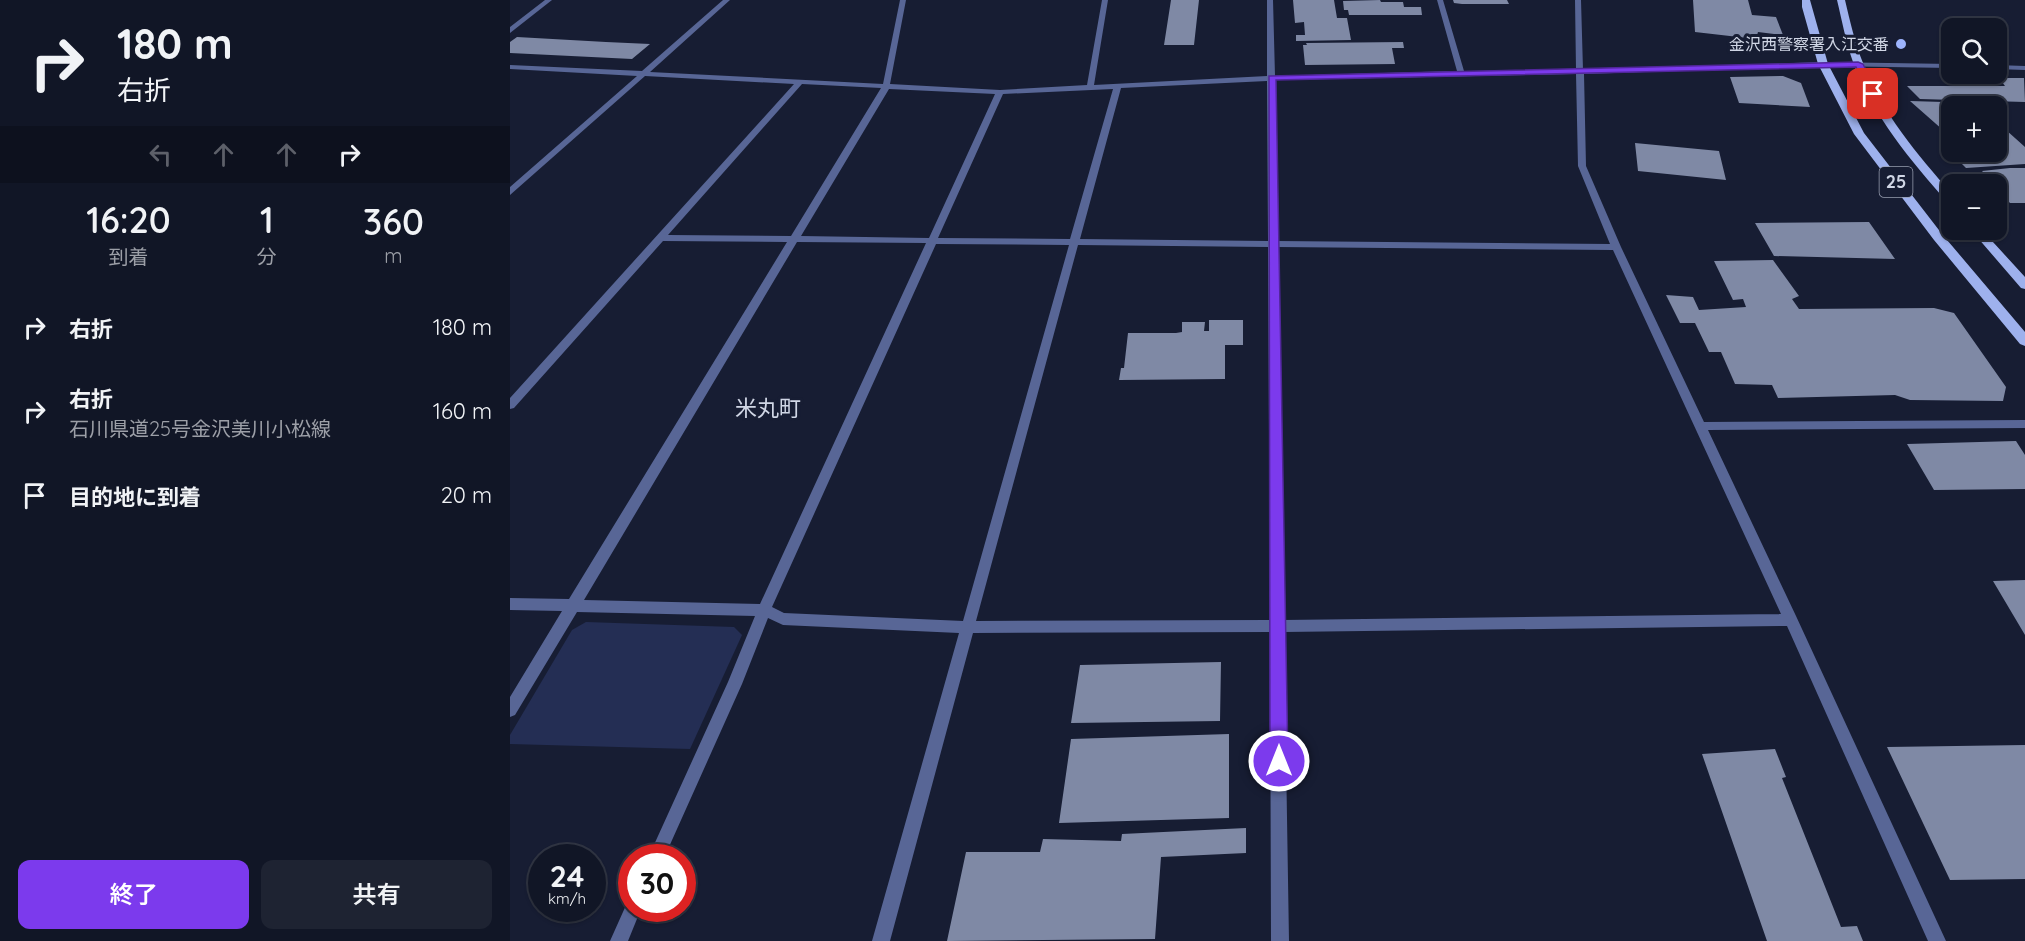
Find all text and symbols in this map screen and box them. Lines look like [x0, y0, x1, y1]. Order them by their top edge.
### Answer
text: 180 m [117, 17, 233, 70]
map controls [1941, 18, 2007, 240]
button: search [1941, 18, 2007, 84]
icon: right [18, 24, 96, 102]
place label: 金沢西警察署入江交番 [1729, 34, 1889, 54]
marker: 金沢西警察署入江交番 [1894, 37, 1908, 51]
pin [1847, 68, 1898, 119]
text: 右折 [117, 73, 171, 107]
icon: arrive [1856, 77, 1889, 110]
button: + [1941, 96, 2007, 162]
icon: left [144, 138, 177, 171]
icon: ahead [207, 138, 240, 171]
icon: ahead [270, 138, 303, 171]
icon: right [333, 138, 366, 171]
road number: 25 [1880, 167, 1912, 197]
button: − [1941, 174, 2007, 240]
text: 16:20 [86, 197, 171, 242]
text: 1 [260, 197, 274, 242]
text: 360 [363, 199, 424, 244]
text: m [384, 243, 403, 268]
text: 到着 [108, 244, 148, 269]
text: 分 [257, 244, 277, 269]
icon: right [18, 311, 51, 344]
text: 180 m [433, 313, 492, 341]
text: 右折 [69, 315, 113, 343]
text: 右折 [69, 385, 113, 413]
district label: 米丸町 [735, 394, 801, 422]
icon: right [18, 395, 51, 428]
text: 160 m [433, 397, 492, 425]
text: 石川県道25号金沢美川小松線 [69, 416, 331, 441]
icon: arrive [18, 479, 51, 512]
text: 20 m [441, 481, 492, 509]
text: 目的地に到着 [69, 483, 201, 511]
position arrow [1247, 729, 1311, 793]
speed limit sign: 30 [618, 844, 696, 922]
text: 24 [550, 857, 584, 895]
button: 終了 [18, 860, 249, 929]
button: 共有 [261, 860, 492, 929]
text: km/h [548, 889, 586, 908]

